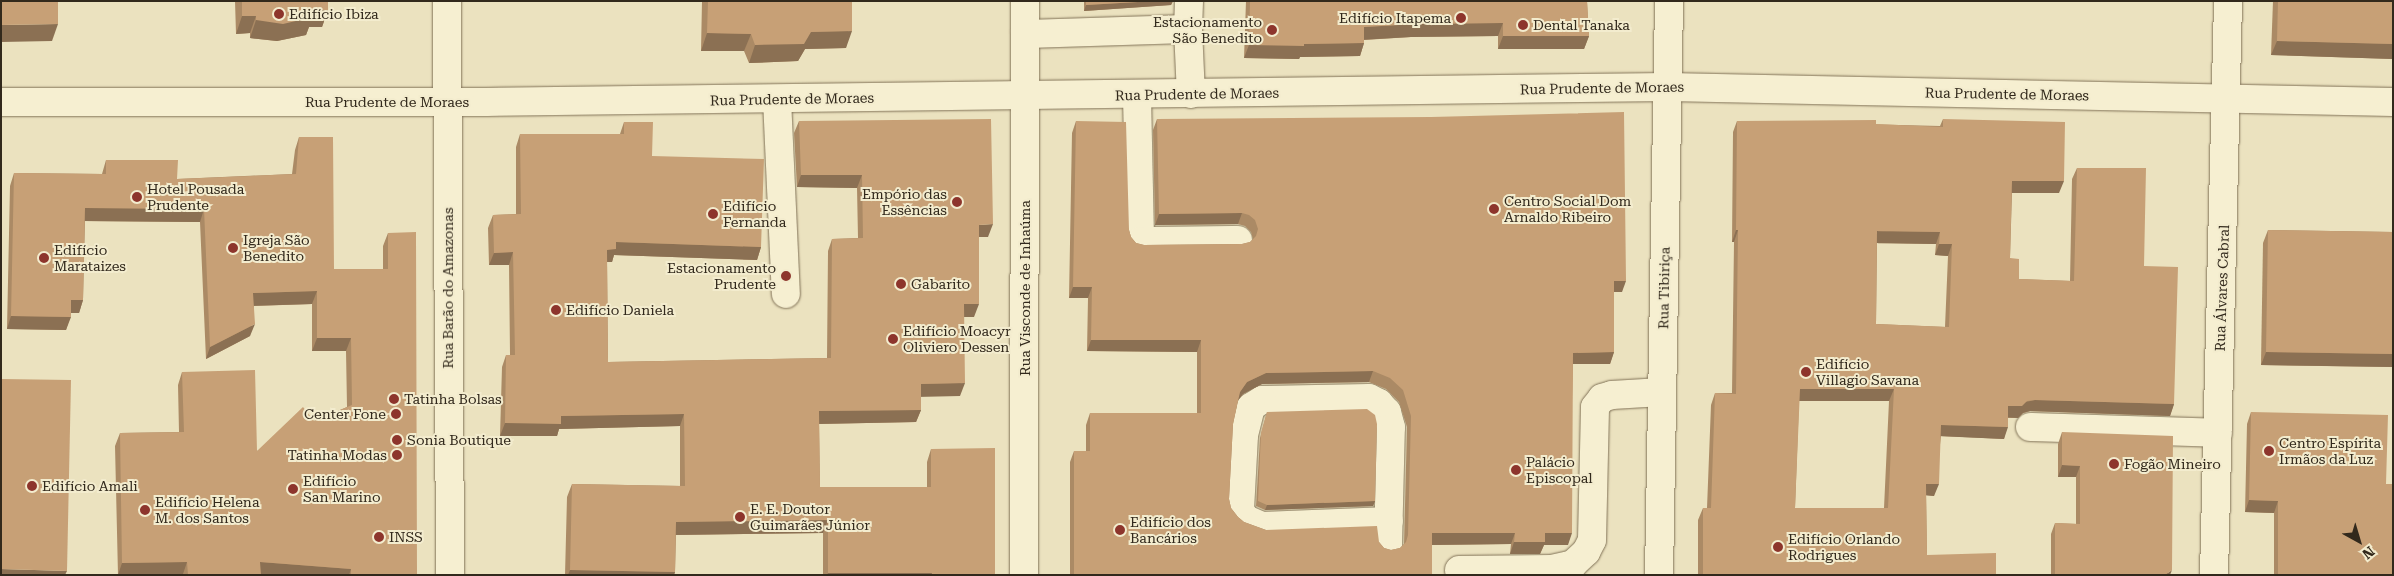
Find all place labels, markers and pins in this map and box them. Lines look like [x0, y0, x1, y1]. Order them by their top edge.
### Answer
place label: Edifício Ibiza [289, 6, 379, 22]
marker: Edifício Ibiza [273, 8, 285, 20]
place label: Edifício Itapema [1339, 10, 1451, 26]
marker: Edifício Itapema [1455, 12, 1467, 24]
place label: Estacionamento São Benedito [1153, 14, 1262, 46]
place label: Dental Tanaka [1533, 17, 1630, 33]
marker: Dental Tanaka [1517, 19, 1529, 31]
marker: Estacionamento São Benedito [1266, 24, 1278, 36]
place label: Hotel Pousada Prudente [147, 181, 244, 213]
place label: Empório das Essências [862, 186, 947, 218]
marker: Hotel Pousada Prudente [131, 191, 143, 203]
place label: Centro Social Dom Arnaldo Ribeiro [1504, 193, 1631, 226]
marker: Empório das Essências [951, 196, 963, 208]
place label: Edifício Fernanda [723, 198, 786, 230]
marker: Centro Social Dom Arnaldo Ribeiro [1488, 203, 1500, 215]
marker: Edifício Fernanda [707, 208, 719, 220]
place label: Igreja São Benedito [243, 232, 310, 264]
place label: Edifício Marataizes [54, 242, 126, 274]
marker: Igreja São Benedito [227, 242, 239, 254]
marker: Edifício Marataizes [38, 252, 50, 264]
place label: Estacionamento Prudente [667, 260, 776, 292]
marker: Estacionamento Prudente [780, 270, 792, 282]
place label: Gabarito [911, 276, 970, 292]
marker: Gabarito [895, 278, 907, 290]
place label: Edifício Daniela [566, 302, 674, 318]
marker: Edifício Daniela [550, 304, 562, 316]
place label: Edifício Moacyr Oliviero Dessen [903, 323, 1011, 356]
marker: Edifício Moacyr Oliviero Dessen [887, 333, 899, 345]
place label: Edifício Villagio Savana [1816, 356, 1919, 388]
marker: Edifício Villagio Savana [1800, 366, 1812, 378]
place label: Tatinha Bolsas [404, 391, 502, 407]
marker: Tatinha Bolsas [388, 393, 400, 405]
place label: Center Fone [304, 406, 386, 422]
marker: Center Fone [390, 408, 402, 420]
place label: Sonia Boutique [407, 432, 511, 448]
marker: Sonia Boutique [391, 434, 403, 446]
place label: Centro Espírita Irmãos da Luz [2279, 435, 2381, 468]
marker: Centro Espírita Irmãos da Luz [2263, 445, 2275, 457]
place label: Tatinha Modas [287, 447, 387, 463]
marker: Tatinha Modas [391, 449, 403, 461]
place label: Palácio Episcopal [1526, 454, 1593, 487]
place label: Fogão Mineiro [2124, 456, 2221, 472]
marker: Fogão Mineiro [2108, 458, 2120, 470]
marker: Palácio Episcopal [1510, 464, 1522, 476]
place label: Edifício San Marino [303, 473, 381, 506]
place label: Edifício Amali [42, 478, 138, 494]
marker: Edifício Amali [26, 480, 38, 492]
marker: Edifício San Marino [287, 483, 299, 495]
place label: Edifício Helena M. dos Santos [155, 494, 259, 526]
place label: E. E. Doutor Guimarães Júnior [750, 501, 870, 534]
marker: Edifício Helena M. dos Santos [139, 504, 151, 516]
marker: E. E. Doutor Guimarães Júnior [734, 511, 746, 523]
place label: Edifício dos Bancários [1130, 514, 1211, 546]
marker: Edifício dos Bancários [1114, 524, 1126, 536]
place label: INSS [389, 529, 423, 545]
marker: INSS [373, 531, 385, 543]
place label: Edifício Orlando Rodrigues [1788, 531, 1900, 564]
marker: Edifício Orlando Rodrigues [1772, 541, 1784, 553]

